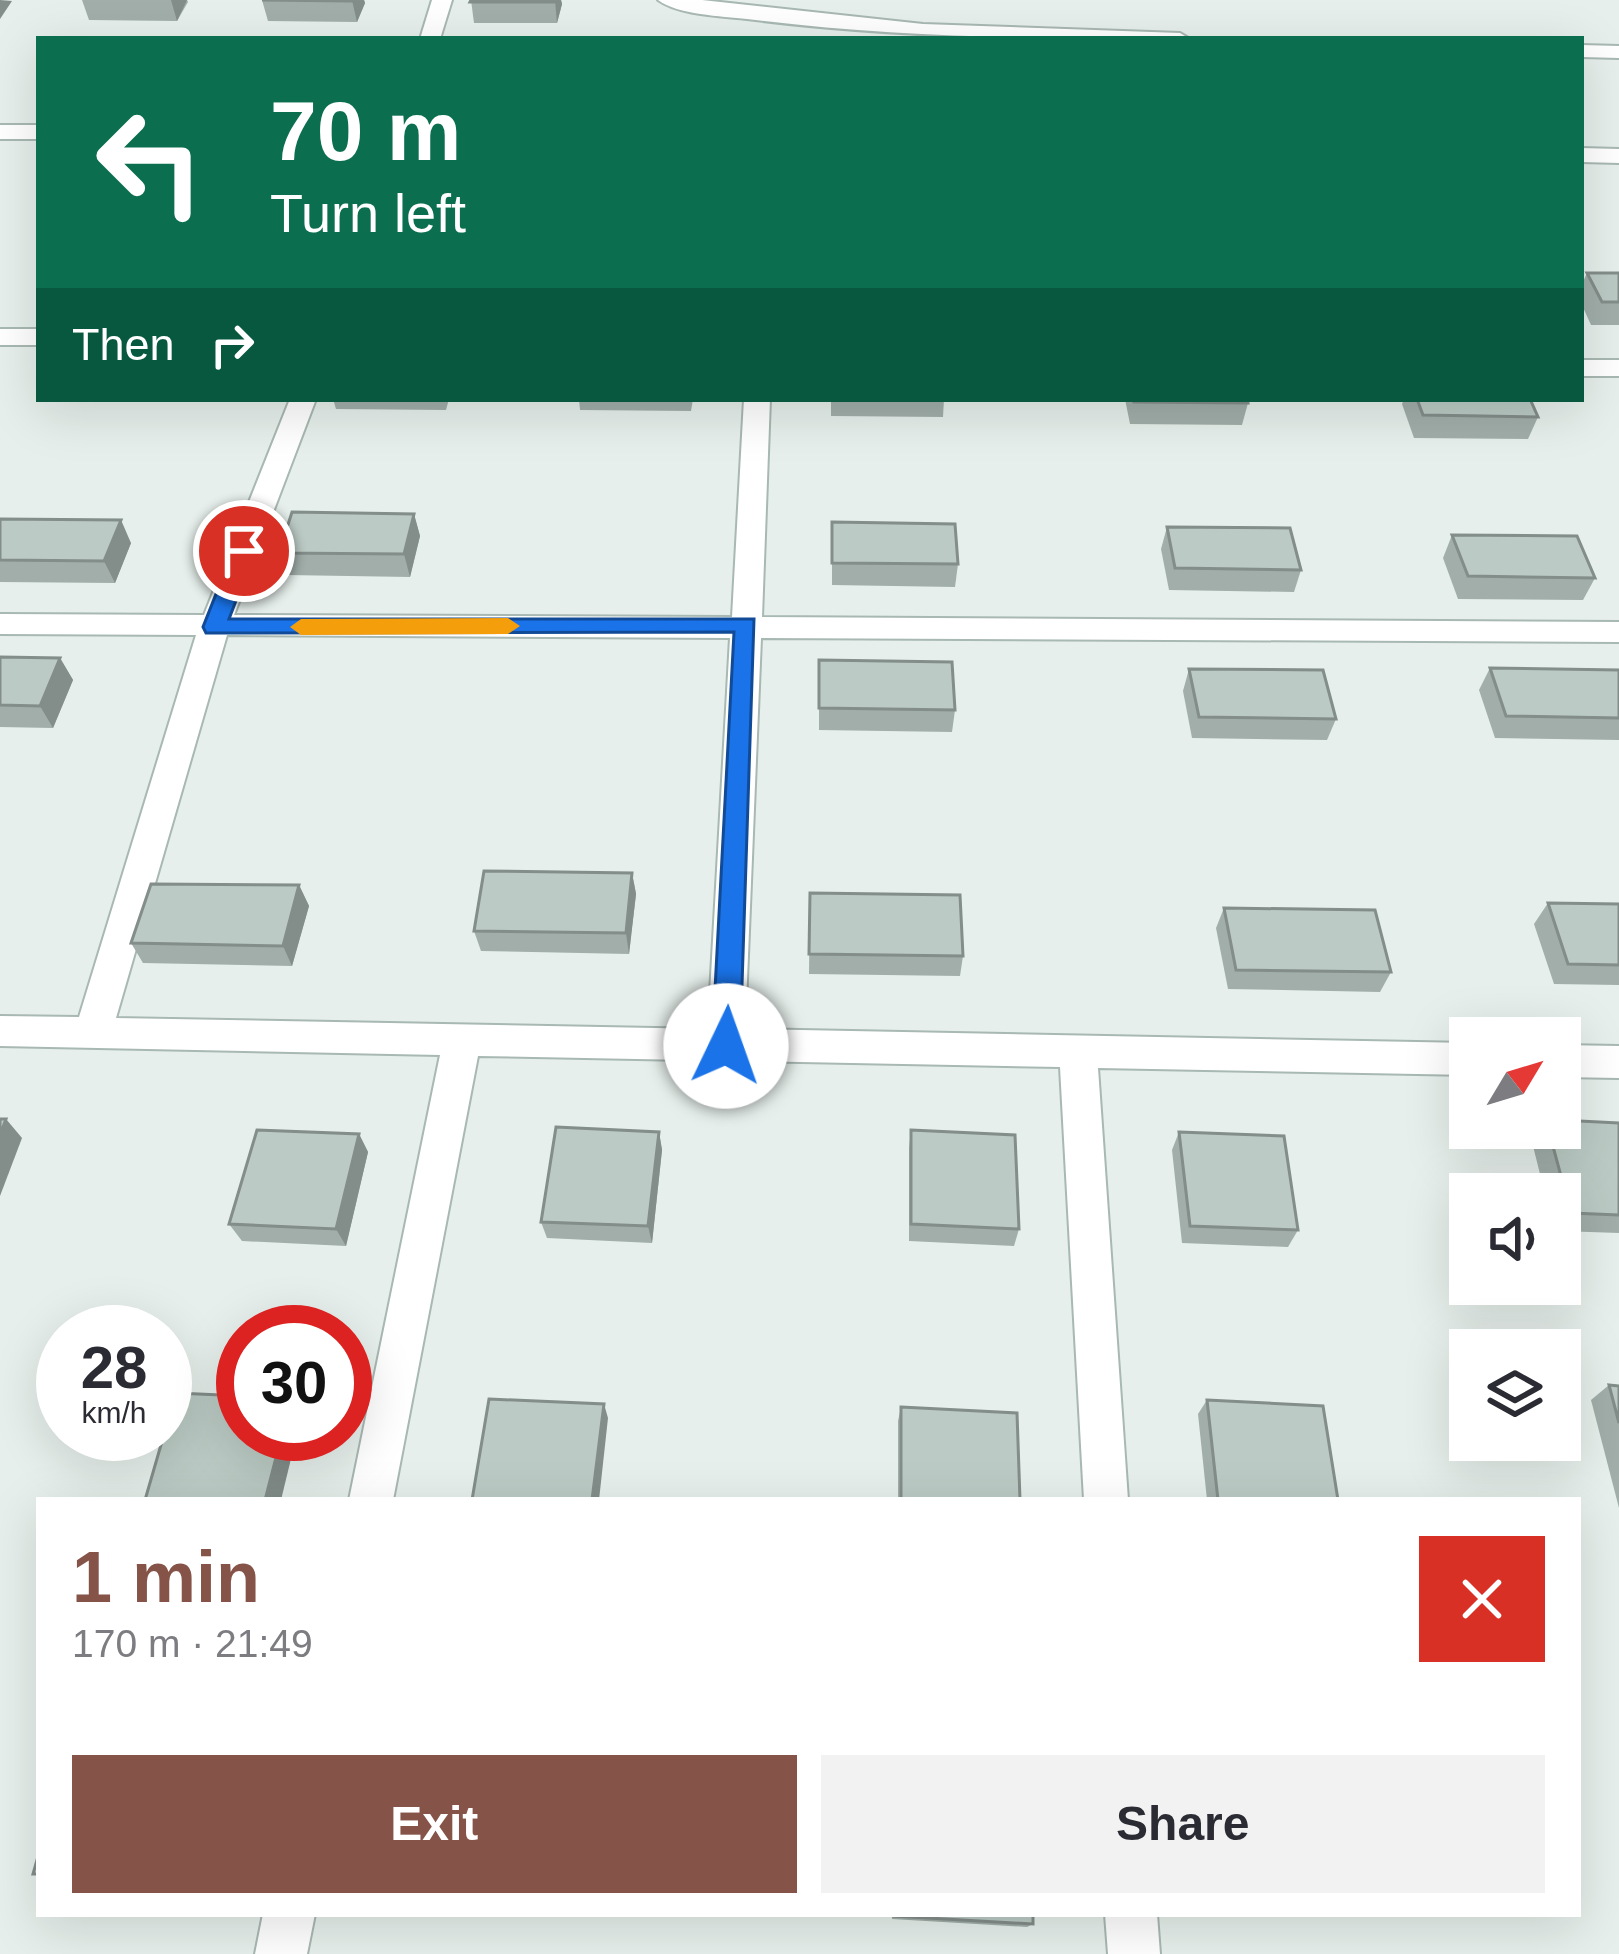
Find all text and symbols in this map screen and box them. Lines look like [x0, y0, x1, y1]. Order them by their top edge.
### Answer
icon: left [72, 84, 228, 240]
text: 70 m [270, 84, 461, 178]
text: Turn left [270, 183, 466, 243]
icon: right [199, 312, 265, 378]
text: Then [72, 319, 175, 370]
pin [193, 500, 295, 602]
icon: arrive [211, 518, 277, 584]
position arrow [663, 983, 789, 1109]
north arrow [1449, 1017, 1581, 1149]
map controls [1449, 1017, 1581, 1461]
button: sound [1449, 1173, 1581, 1305]
speed limit sign: 30 [216, 1305, 372, 1461]
button: layers [1449, 1329, 1581, 1461]
text: 28 [81, 1334, 147, 1401]
text: km/h [81, 1396, 147, 1429]
button: close [1419, 1536, 1545, 1662]
text: 1 min [72, 1537, 260, 1617]
text: 170 m · 21:49 [72, 1622, 313, 1665]
button: Exit [72, 1755, 797, 1893]
button: Share [821, 1755, 1545, 1893]

